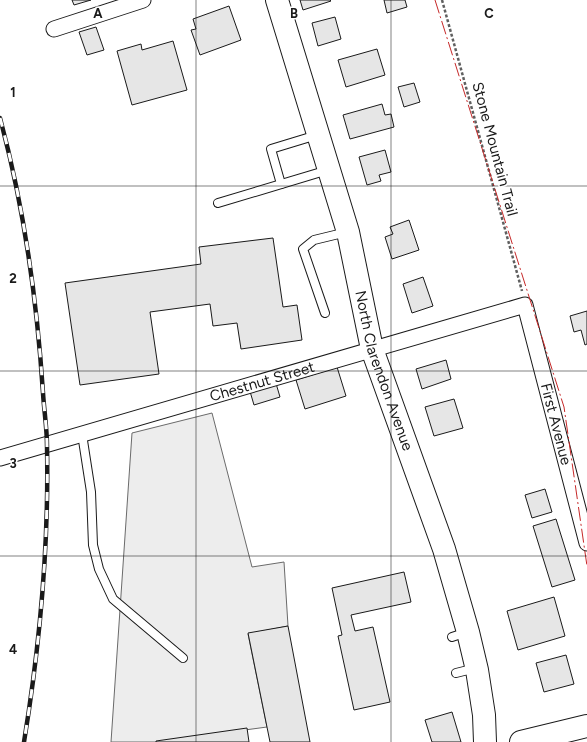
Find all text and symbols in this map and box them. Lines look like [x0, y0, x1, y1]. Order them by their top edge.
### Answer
text: A [93, 6, 103, 21]
text: B [290, 6, 298, 21]
text: C [484, 6, 494, 21]
street label: Stone Mountain Trail [468, 80, 522, 218]
text: 1 [10, 85, 16, 100]
text: 2 [9, 271, 17, 286]
street label: North Clarendon Avenue [351, 289, 417, 453]
street label: Chestnut Street [208, 358, 317, 405]
street label: First Avenue [537, 381, 575, 467]
text: 3 [9, 456, 17, 471]
text: 4 [9, 642, 17, 657]

